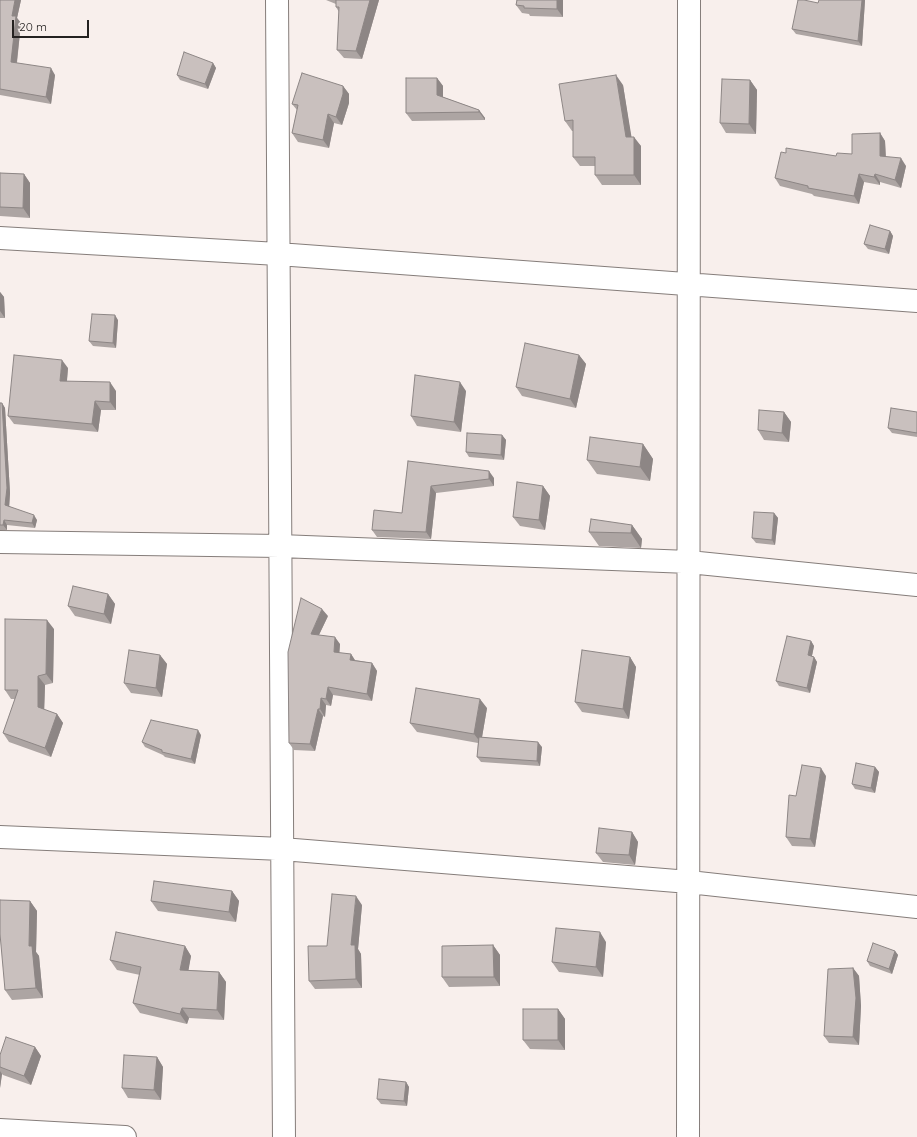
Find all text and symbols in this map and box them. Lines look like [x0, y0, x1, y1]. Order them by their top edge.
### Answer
scale bar [14, 12, 91, 38]
text: 20 m [19, 19, 47, 34]

